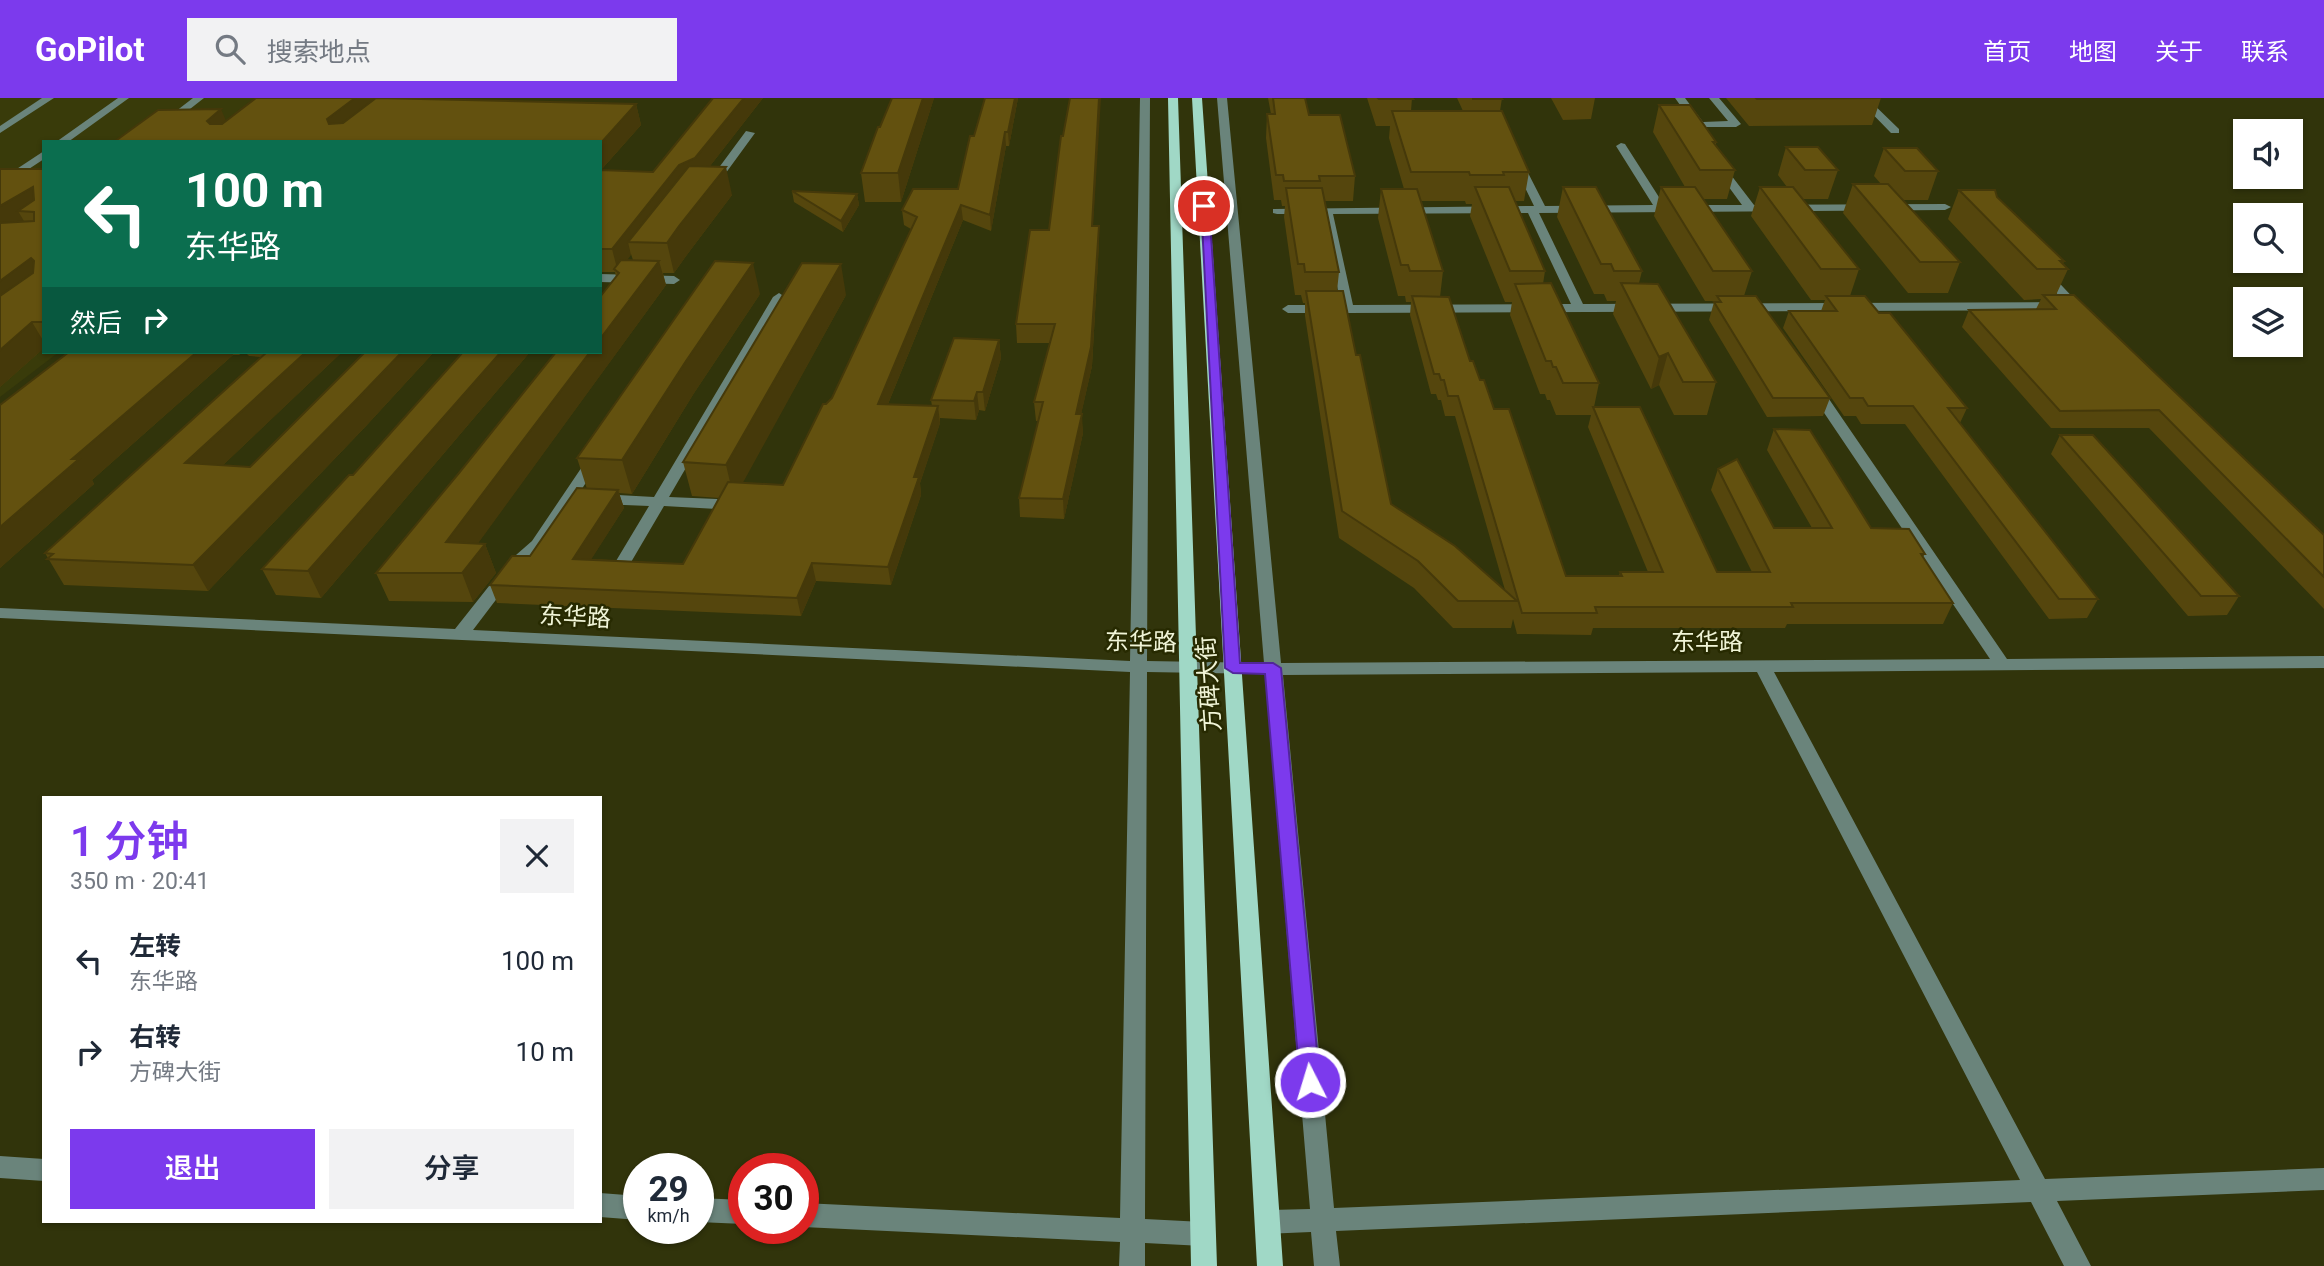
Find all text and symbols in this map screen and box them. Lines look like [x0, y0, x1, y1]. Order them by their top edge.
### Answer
search box [187, 18, 677, 81]
text: GoPilot [35, 30, 145, 69]
icon: search [211, 30, 249, 68]
text: 搜索地点 [267, 37, 371, 67]
text: 首页 [1983, 38, 2031, 66]
text: 地图 [2069, 38, 2117, 66]
text: 关于 [2155, 38, 2203, 66]
text: 联系 [2241, 38, 2289, 66]
map controls [2233, 119, 2303, 357]
button: sound [2233, 119, 2303, 189]
text: 100 m [185, 162, 324, 219]
icon: left [70, 168, 161, 259]
pin [1174, 176, 1234, 236]
icon: arrive [1185, 187, 1223, 225]
button: search [2233, 203, 2303, 273]
text: 东华路 [185, 228, 281, 266]
button: layers [2233, 287, 2303, 357]
icon: right [136, 301, 174, 339]
text: 然后 [70, 308, 122, 338]
street label: 东华路 [538, 601, 612, 633]
street label: 东华路 [1105, 627, 1177, 657]
street label: 东华路 [1671, 628, 1743, 656]
street label: 方碑大街 [1192, 635, 1226, 733]
text: 1 分钟 [70, 817, 188, 866]
button: close [500, 819, 574, 893]
text: 350 m · 20:41 [70, 868, 209, 895]
text: 左转 [129, 931, 181, 961]
icon: left [70, 942, 108, 980]
text: 100 m [501, 946, 574, 976]
text: 东华路 [129, 968, 198, 995]
text: 右转 [129, 1022, 181, 1052]
icon: right [70, 1033, 108, 1071]
text: 10 m [516, 1037, 574, 1067]
position arrow [1273, 1045, 1347, 1119]
text: 方碑大街 [129, 1059, 221, 1086]
button: 退出 [70, 1129, 315, 1209]
button: 分享 [329, 1129, 574, 1209]
speed limit sign: 30 [728, 1153, 819, 1244]
text: 29 [648, 1169, 689, 1210]
text: km/h [647, 1205, 690, 1226]

